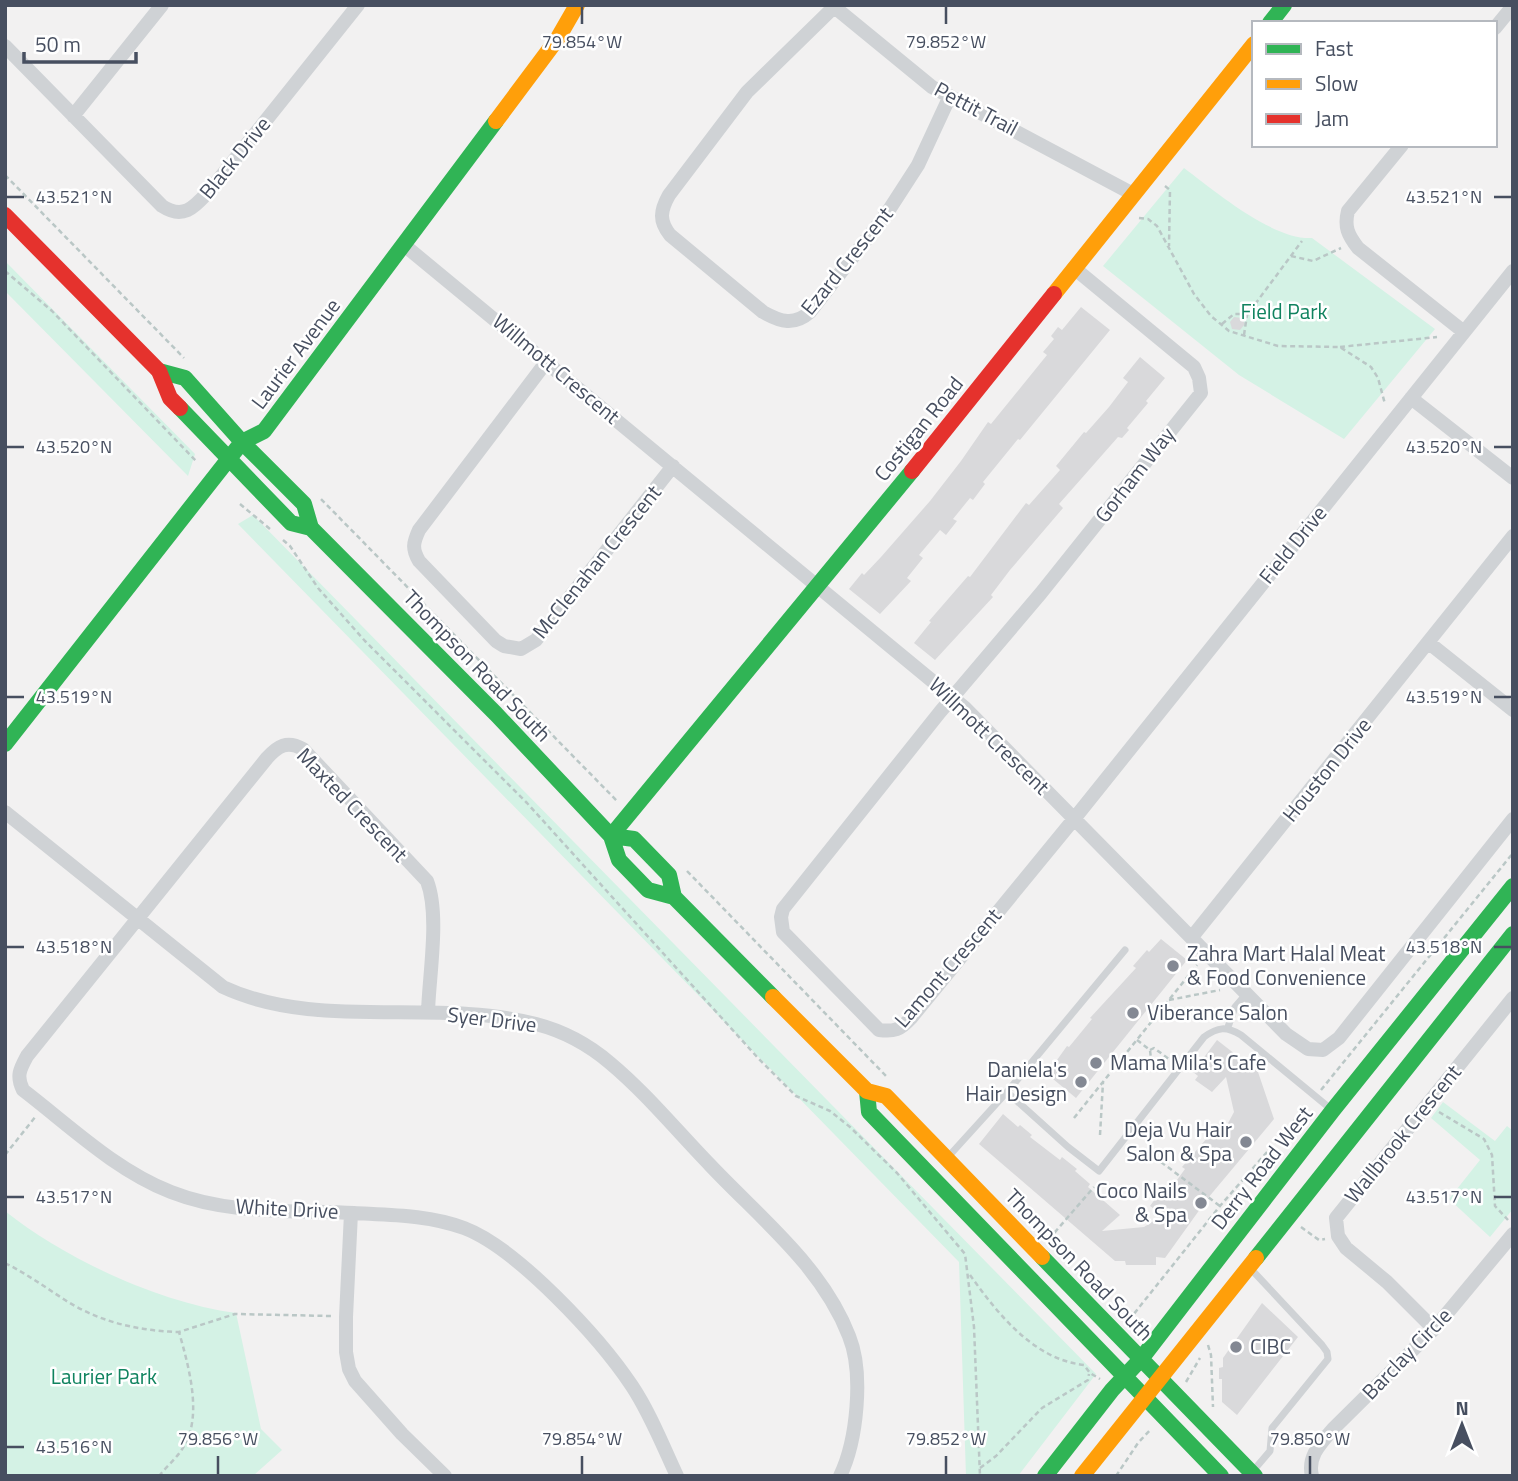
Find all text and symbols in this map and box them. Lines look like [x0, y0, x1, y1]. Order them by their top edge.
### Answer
scale bar [24, 21, 136, 65]
legend [1252, 21, 1497, 147]
text: 50 m [35, 28, 81, 60]
text: 79.854°W [542, 28, 622, 55]
text: 79.852°W [906, 28, 986, 55]
text: Fast [1315, 32, 1354, 64]
text: Slow [1315, 67, 1358, 99]
street label: Pettit Trail [929, 73, 1024, 144]
text: Jam [1315, 102, 1349, 134]
street label: Black Drive [191, 109, 278, 206]
text: 43.521°N [36, 183, 112, 210]
text: 43.521°N [1406, 183, 1482, 210]
street label: Ezard Crescent [792, 199, 900, 322]
street label: Laurier Avenue [243, 291, 348, 416]
park label: Field Park [1240, 295, 1328, 327]
street label: Willmott Crescent [486, 305, 628, 432]
street label: Costigan Road [866, 369, 971, 488]
street label: Gorham Way [1086, 420, 1182, 529]
text: 43.520°N [36, 433, 112, 460]
text: 43.520°N [1406, 433, 1482, 460]
street label: McClenahan Crescent [524, 477, 669, 645]
street label: Field Drive [1251, 498, 1334, 590]
street label: Thompson Road South [396, 582, 559, 749]
street label: Willmott Crescent [922, 669, 1058, 802]
text: 43.519°N [36, 683, 112, 710]
text: 43.519°N [1406, 683, 1482, 710]
street label: Houston Drive [1274, 710, 1378, 829]
street label: Maxted Crescent [290, 740, 416, 869]
street label: Lamont Crescent [886, 900, 1009, 1034]
text: 43.518°N [36, 933, 112, 960]
text: 43.518°N [1406, 933, 1482, 960]
place label: Zahra Mart Halal Meat & Food Convenience [1187, 937, 1386, 993]
marker: Zahra Mart Halal Meat & Food Convenience [1165, 958, 1181, 974]
place label: Viberance Salon [1147, 996, 1288, 1028]
street label: Syer Drive [446, 998, 539, 1040]
marker: Viberance Salon [1125, 1005, 1141, 1021]
place label: Mama Mila's Cafe [1110, 1046, 1266, 1078]
place label: Daniela's Hair Design [965, 1053, 1067, 1109]
marker: Mama Mila's Cafe [1088, 1055, 1104, 1071]
street label: Wallbrook Crescent [1336, 1057, 1469, 1210]
marker: Daniela's Hair Design [1073, 1074, 1089, 1090]
street label: Derry Road West [1203, 1098, 1320, 1236]
place label: Deja Vu Hair Salon & Spa [1124, 1113, 1232, 1169]
marker: Deja Vu Hair Salon & Spa [1238, 1134, 1254, 1150]
place label: Coco Nails & Spa [1096, 1174, 1187, 1230]
street label: Thompson Road South [998, 1181, 1161, 1348]
text: 43.517°N [36, 1183, 112, 1210]
text: 43.517°N [1406, 1183, 1482, 1210]
street label: White Drive [235, 1189, 339, 1227]
marker: Coco Nails & Spa [1193, 1195, 1209, 1211]
street label: Barclay Circle [1354, 1300, 1459, 1407]
place label: CIBC [1250, 1330, 1291, 1362]
marker: CIBC [1228, 1339, 1244, 1355]
park label: Laurier Park [51, 1360, 157, 1392]
north arrow [1427, 1390, 1497, 1460]
text: N [1455, 1393, 1469, 1422]
text: 79.856°W [178, 1425, 258, 1452]
text: 79.854°W [542, 1425, 622, 1452]
text: 79.852°W [906, 1425, 986, 1452]
text: 79.850°W [1270, 1425, 1350, 1452]
text: 43.516°N [36, 1433, 112, 1460]

